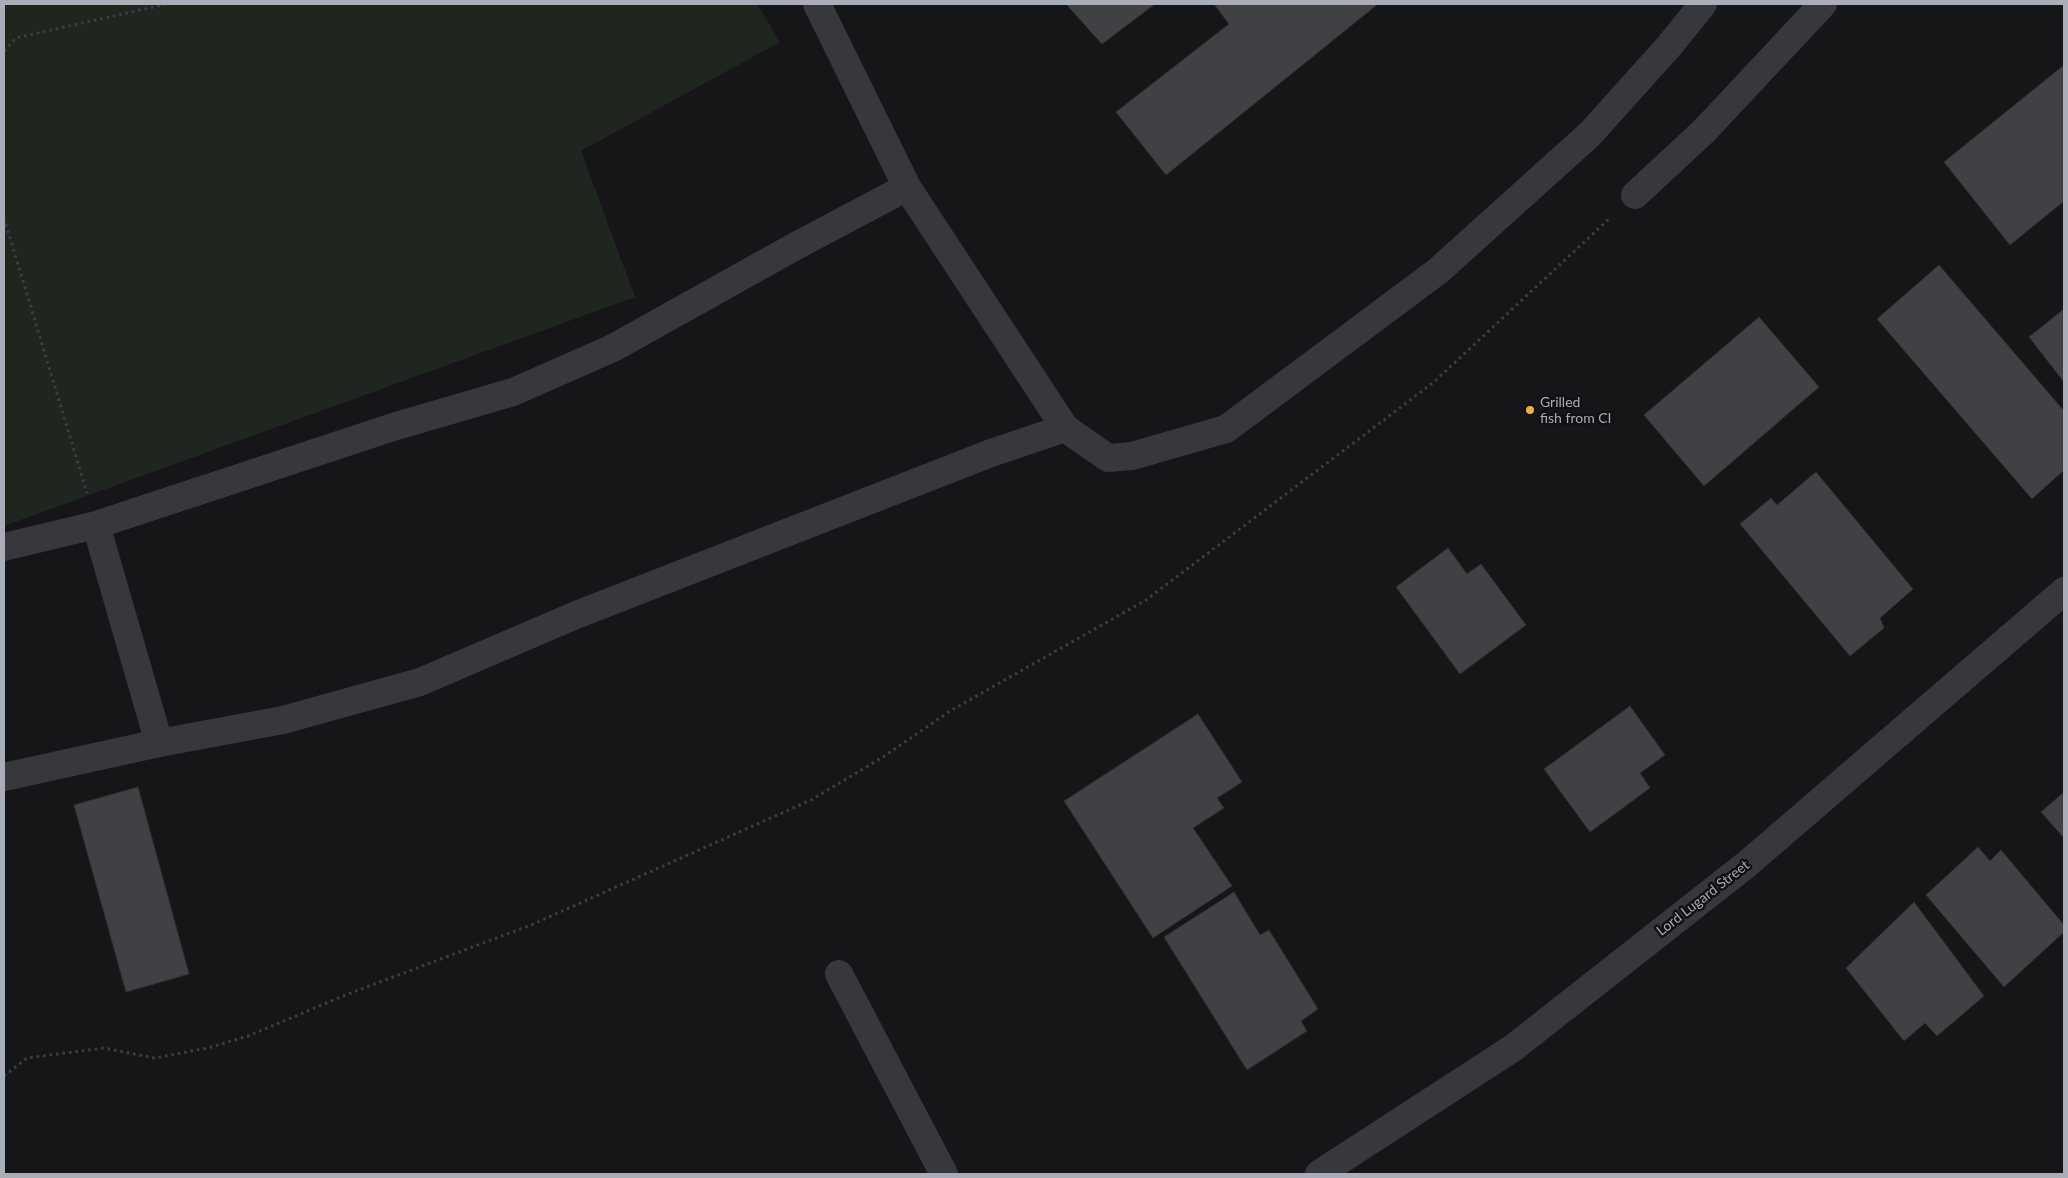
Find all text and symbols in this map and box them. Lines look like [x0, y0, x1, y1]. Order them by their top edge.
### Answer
place label: Grilled fish from CI [1540, 394, 1611, 427]
marker: Grilled fish from CI [1524, 404, 1536, 416]
street label: Lord Lugard Street [1653, 857, 1753, 939]

